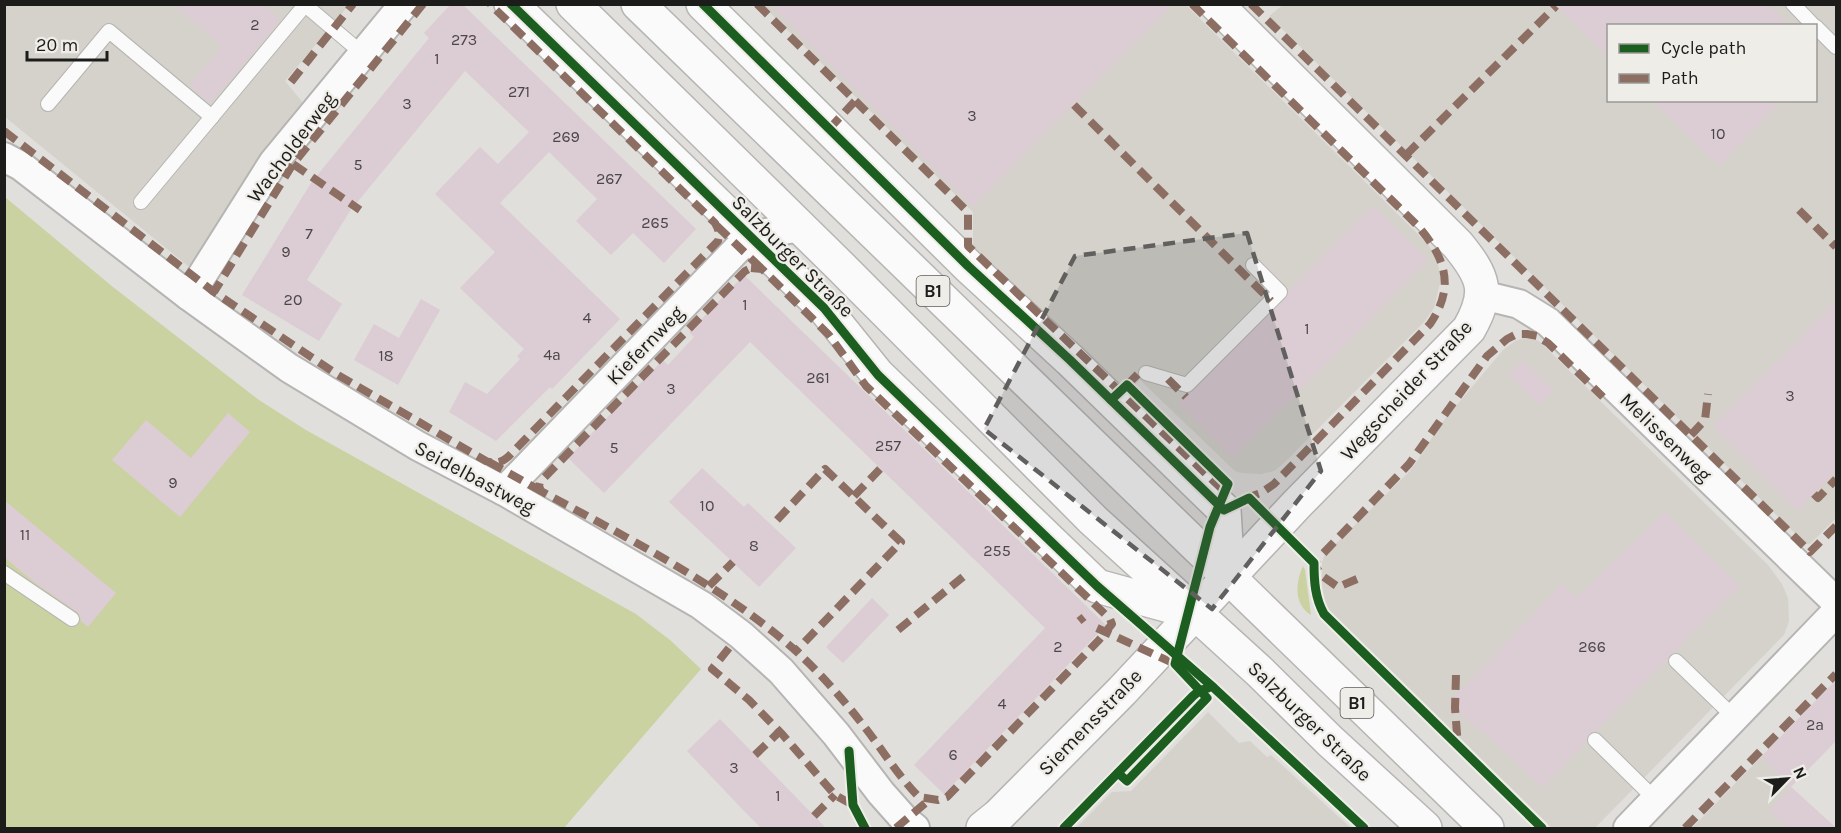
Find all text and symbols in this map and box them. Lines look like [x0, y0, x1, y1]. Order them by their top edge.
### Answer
house number: 2 [250, 15, 260, 34]
scale bar [27, 24, 106, 62]
legend [1607, 24, 1817, 102]
house number: 273 [451, 30, 477, 49]
text: 20 m [36, 34, 78, 56]
text: Cycle path [1661, 37, 1746, 59]
house number: 1 [434, 49, 440, 68]
text: Path [1661, 67, 1699, 89]
house number: 271 [508, 82, 530, 101]
street label: Wacholderweg [242, 87, 340, 207]
house number: 3 [402, 94, 412, 113]
house number: 3 [967, 106, 977, 125]
house number: 10 [1711, 124, 1725, 143]
house number: 269 [552, 127, 580, 146]
house number: 5 [353, 155, 363, 174]
house number: 267 [596, 169, 622, 188]
street label: Salzburger Straße [727, 191, 858, 322]
house number: 265 [641, 213, 669, 232]
house number: 7 [305, 224, 313, 243]
house number: 9 [281, 242, 291, 261]
road number: B1 [916, 276, 950, 306]
house number: 20 [284, 290, 302, 309]
house number: 1 [742, 295, 748, 314]
street label: Kiefernweg [602, 301, 689, 390]
house number: 4 [583, 308, 592, 327]
street label: Wegscheider Straße [1336, 316, 1477, 465]
house number: 1 [1304, 319, 1310, 338]
house number: 4a [543, 345, 561, 364]
house number: 18 [378, 346, 394, 365]
house number: 261 [806, 368, 830, 387]
house number: 3 [666, 379, 676, 398]
house number: 3 [1785, 386, 1795, 405]
street label: Melissenweg [1615, 388, 1716, 487]
street label: Seidelbastweg [411, 436, 539, 519]
house number: 257 [875, 436, 901, 455]
house number: 5 [609, 438, 619, 457]
house number: 9 [168, 473, 178, 492]
house number: 10 [700, 496, 714, 515]
house number: 11 [20, 525, 30, 544]
house number: 8 [749, 536, 759, 555]
house number: 255 [983, 541, 1011, 560]
house number: 2 [1053, 637, 1063, 656]
house number: 266 [1578, 637, 1606, 656]
street label: Salzburger Straße [1243, 656, 1376, 786]
street label: Siemensstraße [1034, 664, 1147, 780]
road number: B1 [1340, 688, 1374, 718]
house number: 4 [998, 694, 1007, 713]
house number: 2a [1806, 715, 1824, 734]
house number: 6 [948, 745, 958, 764]
north arrow [1757, 749, 1817, 809]
house number: 3 [729, 758, 739, 777]
text: N [1789, 764, 1811, 782]
house number: 1 [775, 786, 781, 805]

